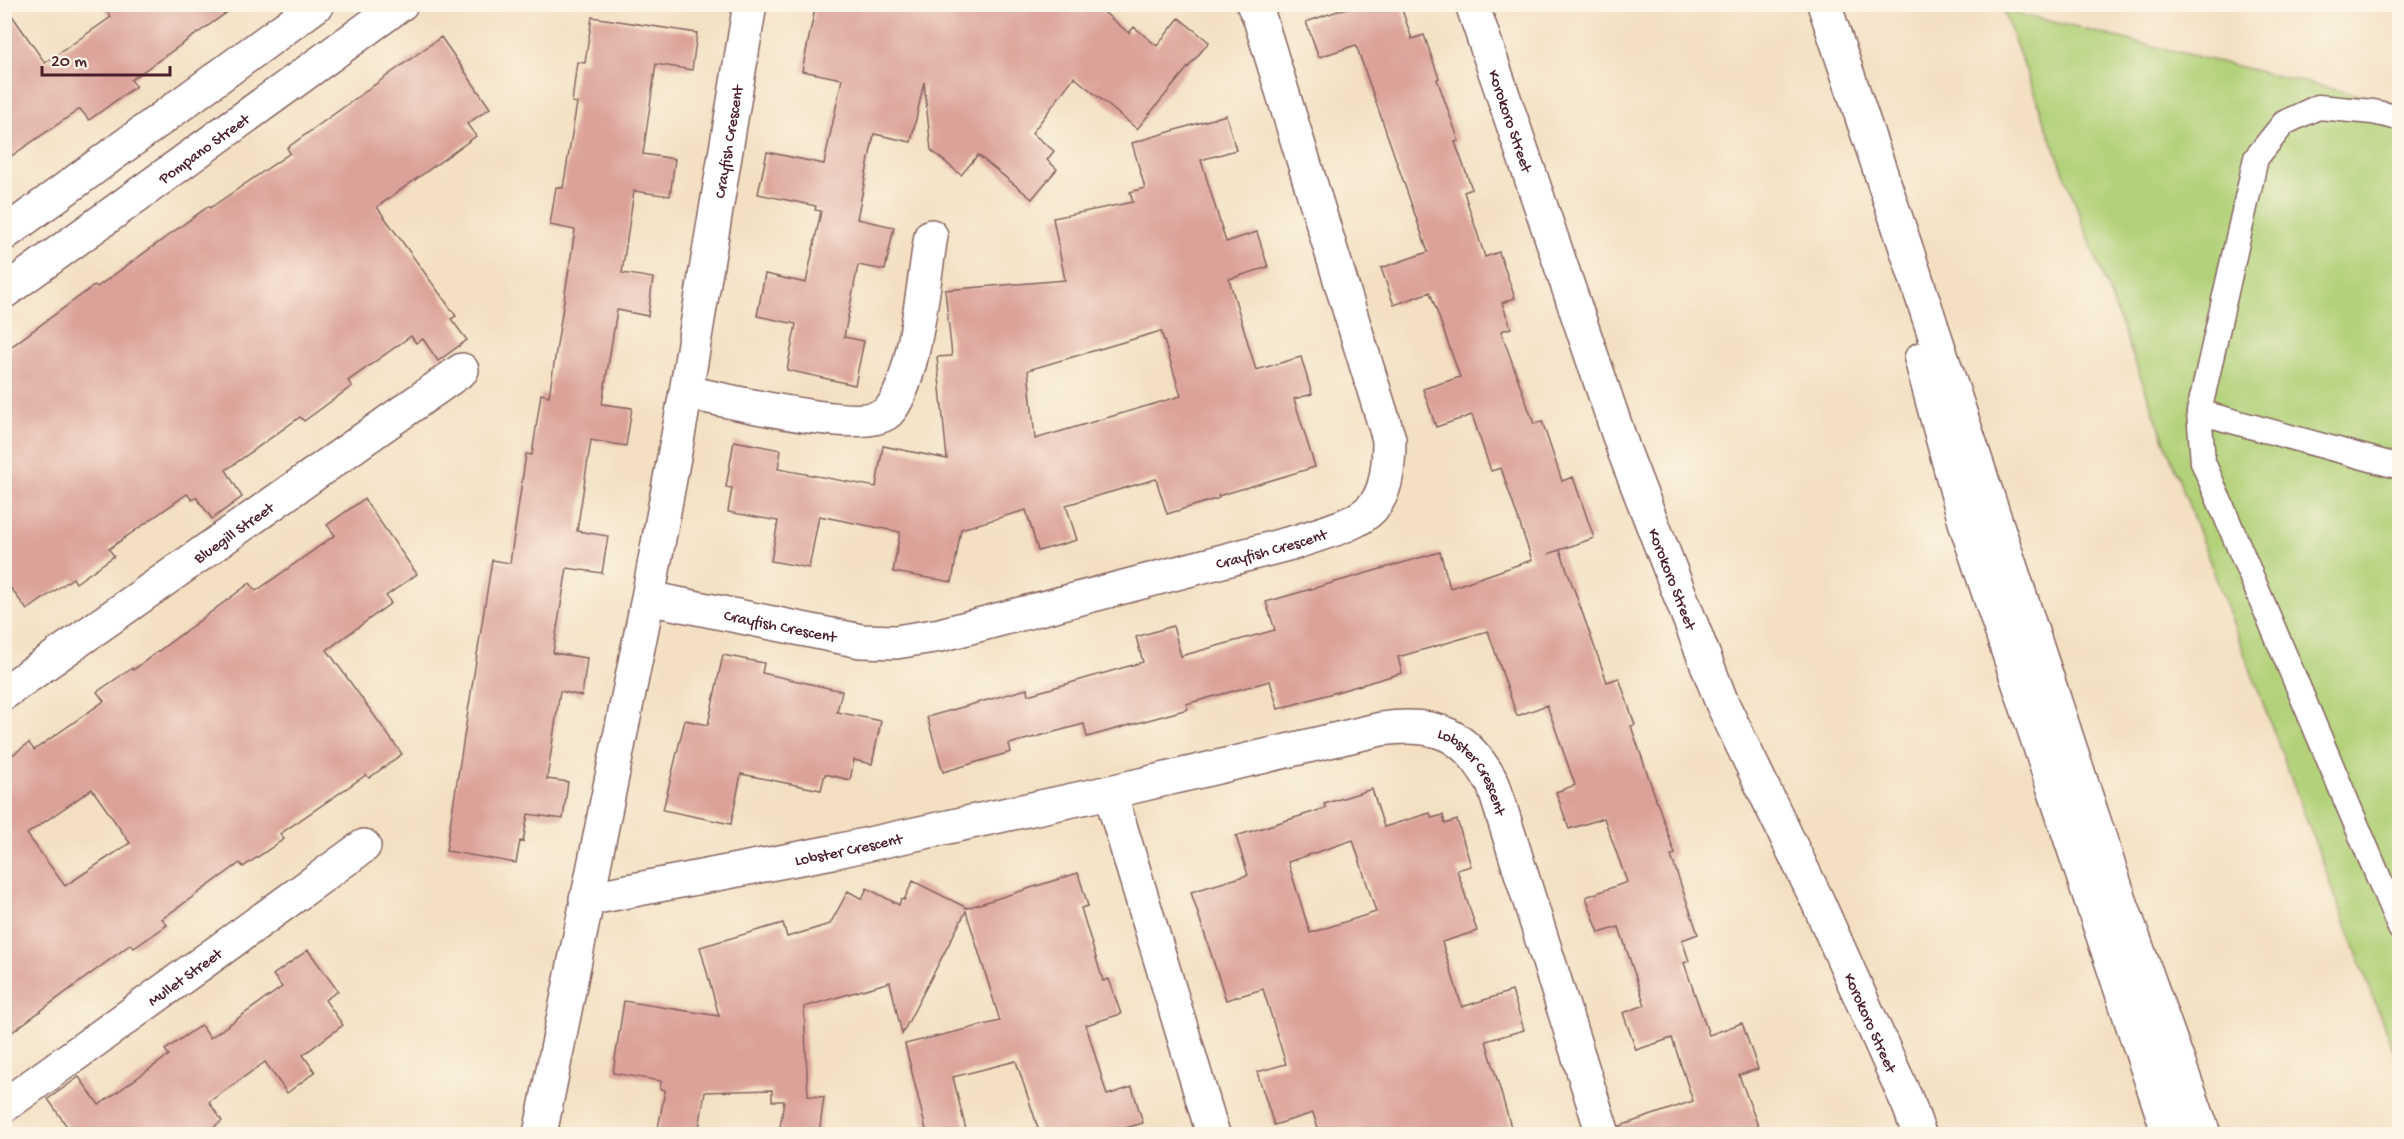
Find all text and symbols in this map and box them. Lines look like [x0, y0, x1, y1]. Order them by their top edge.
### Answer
scale bar [42, 39, 170, 77]
text: 20 m [51, 52, 87, 73]
street label: Korokoro Street [1482, 68, 1535, 177]
street label: Crayfish Crescent [712, 83, 750, 200]
street label: Pompano Street [155, 110, 256, 190]
street label: Bluegill Street [190, 499, 280, 570]
street label: Crayfish Crescent [1214, 526, 1331, 575]
street label: Korokoro Street [1642, 527, 1699, 635]
street label: Crayfish Crescent [722, 608, 839, 649]
street label: Lobster Crescent [1434, 725, 1509, 819]
street label: Lobster Crescent [794, 831, 906, 872]
street label: Mullet Street [145, 945, 228, 1012]
street label: Korokoro Street [1838, 971, 1900, 1078]

